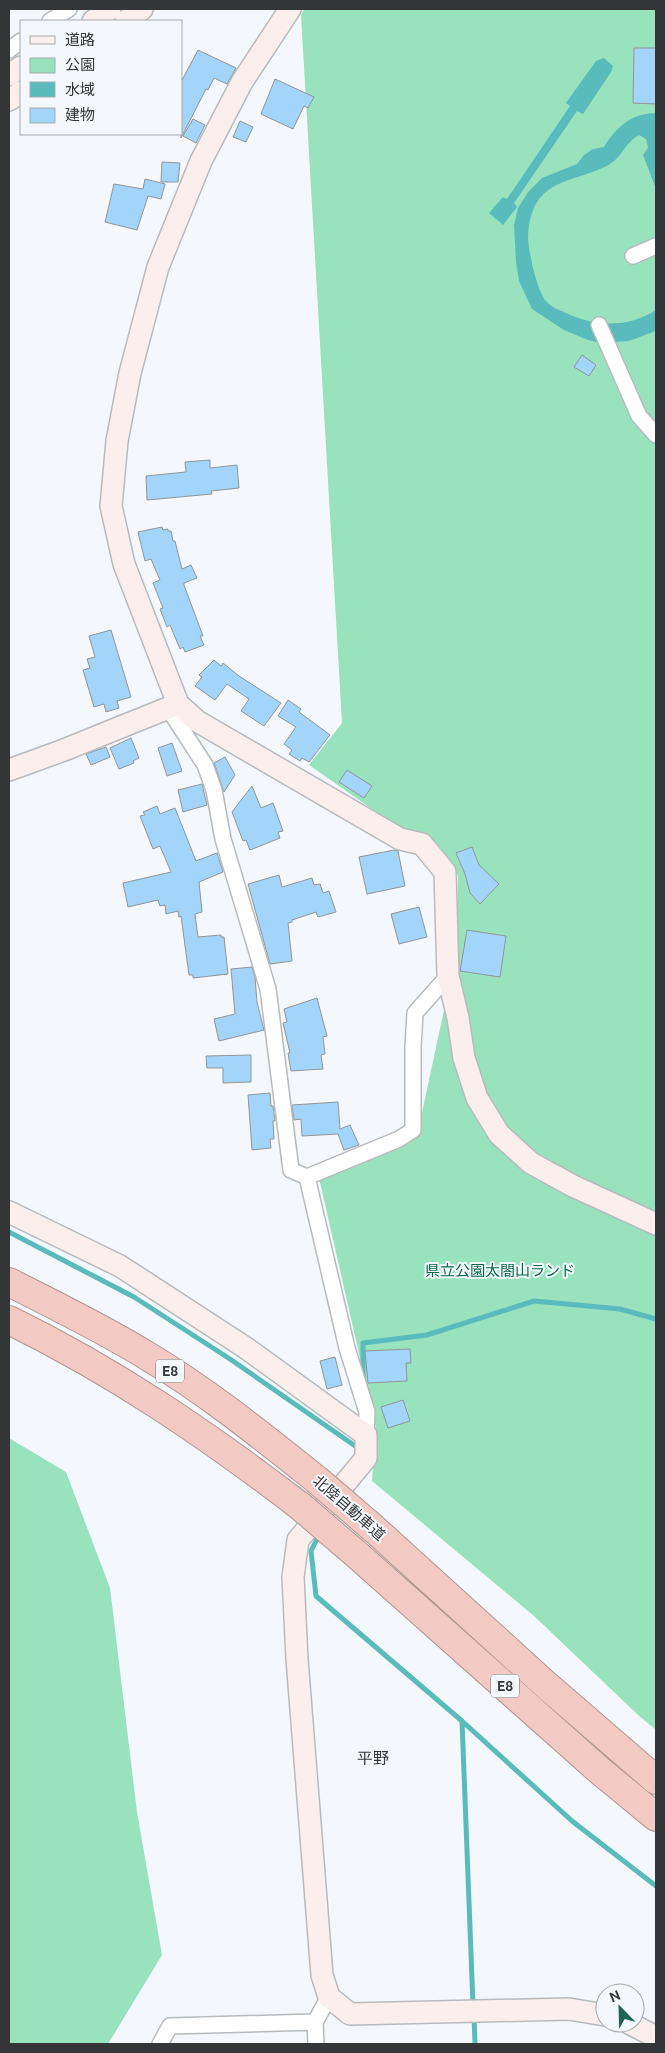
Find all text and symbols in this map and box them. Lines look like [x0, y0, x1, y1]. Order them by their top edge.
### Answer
legend [20, 20, 182, 135]
text: 道路 [65, 31, 95, 48]
text: 公園 [65, 56, 95, 73]
text: 水域 [65, 81, 95, 98]
text: 建物 [65, 106, 95, 123]
park label: 県立公園太閤山ランド [425, 1262, 575, 1279]
road number: E8 [156, 1360, 184, 1382]
street label: 北陸自動車道 [310, 1472, 389, 1544]
road number: E8 [491, 1674, 519, 1698]
district label: 平野 [357, 1749, 389, 1767]
north arrow [595, 1983, 645, 2033]
text: N [607, 1987, 623, 2005]

